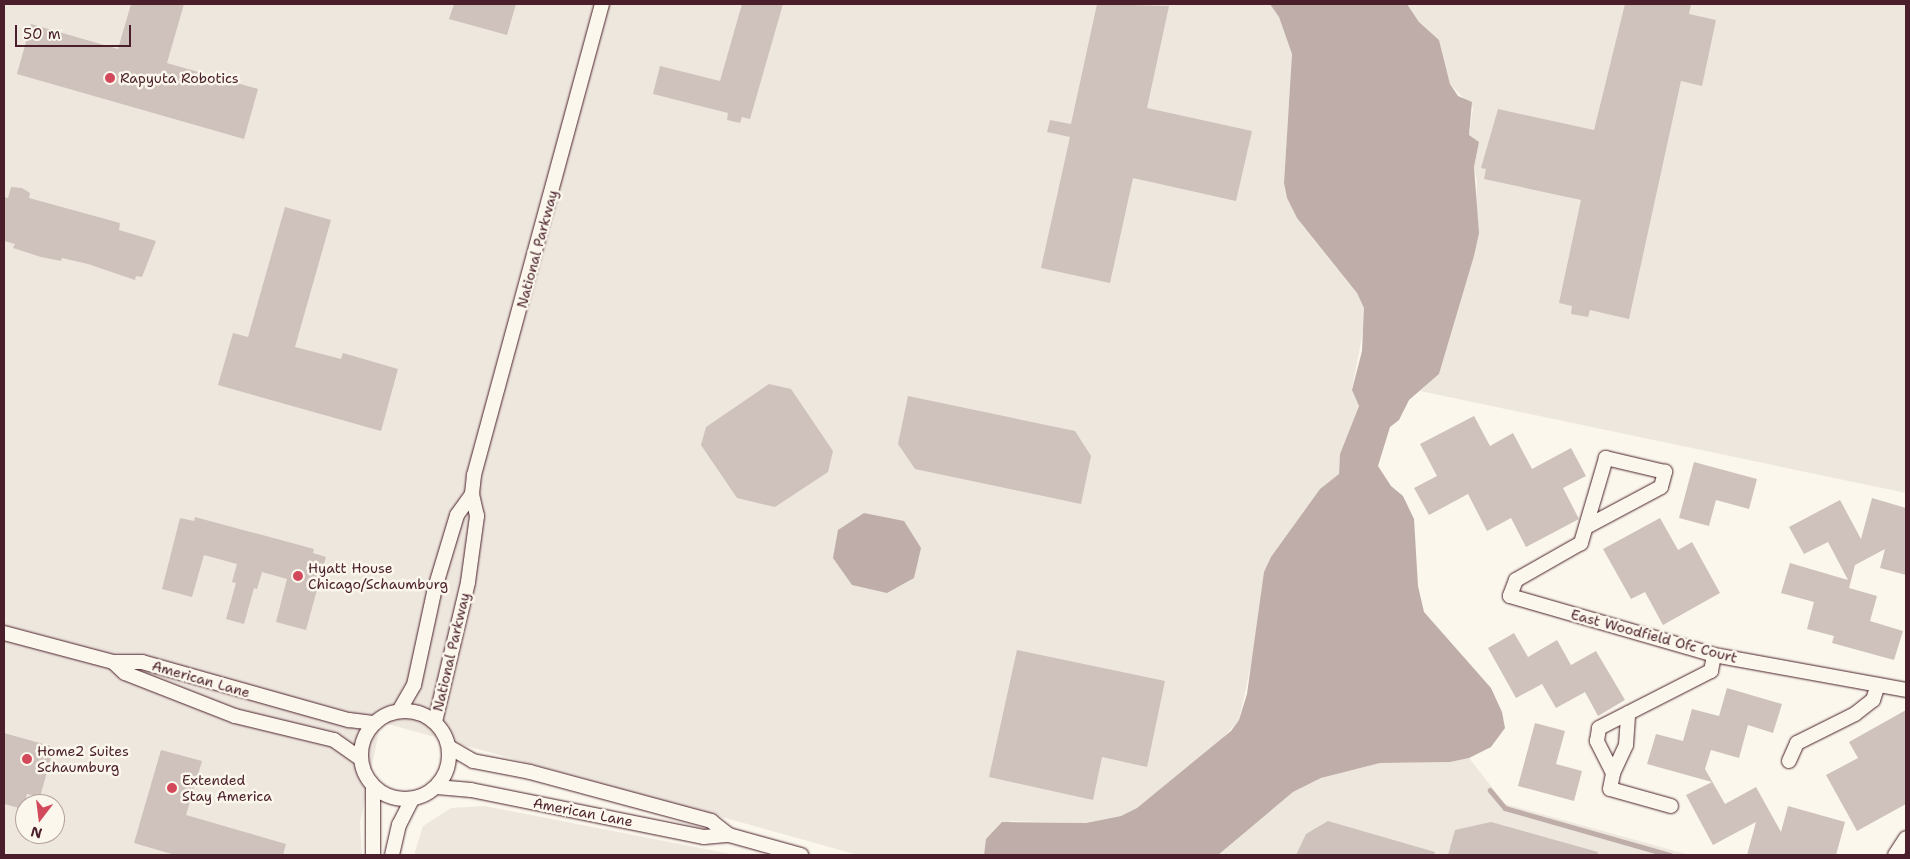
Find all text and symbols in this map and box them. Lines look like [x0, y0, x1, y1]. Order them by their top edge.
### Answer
scale bar [18, 15, 134, 47]
text: 50 m [23, 24, 61, 44]
place label: Rapyuta Robotics [120, 70, 239, 86]
marker: Rapyuta Robotics [104, 72, 116, 84]
street label: National Parkway [513, 188, 561, 310]
place label: Hyatt House Chicago/Schaumburg [308, 560, 448, 592]
marker: Hyatt House Chicago/Schaumburg [292, 570, 304, 582]
street label: National Parkway [429, 591, 473, 713]
street label: East Woodfield Ofc Court [1569, 606, 1739, 666]
street label: American Lane [150, 657, 252, 701]
place label: Home2 Suites Schaumburg [37, 743, 129, 776]
marker: Home2 Suites Schaumburg [21, 753, 33, 765]
place label: Extended Stay America [182, 772, 272, 804]
marker: Extended Stay America [166, 782, 178, 794]
north arrow [15, 794, 65, 844]
street label: American Lane [532, 794, 634, 830]
text: N [29, 822, 44, 843]

